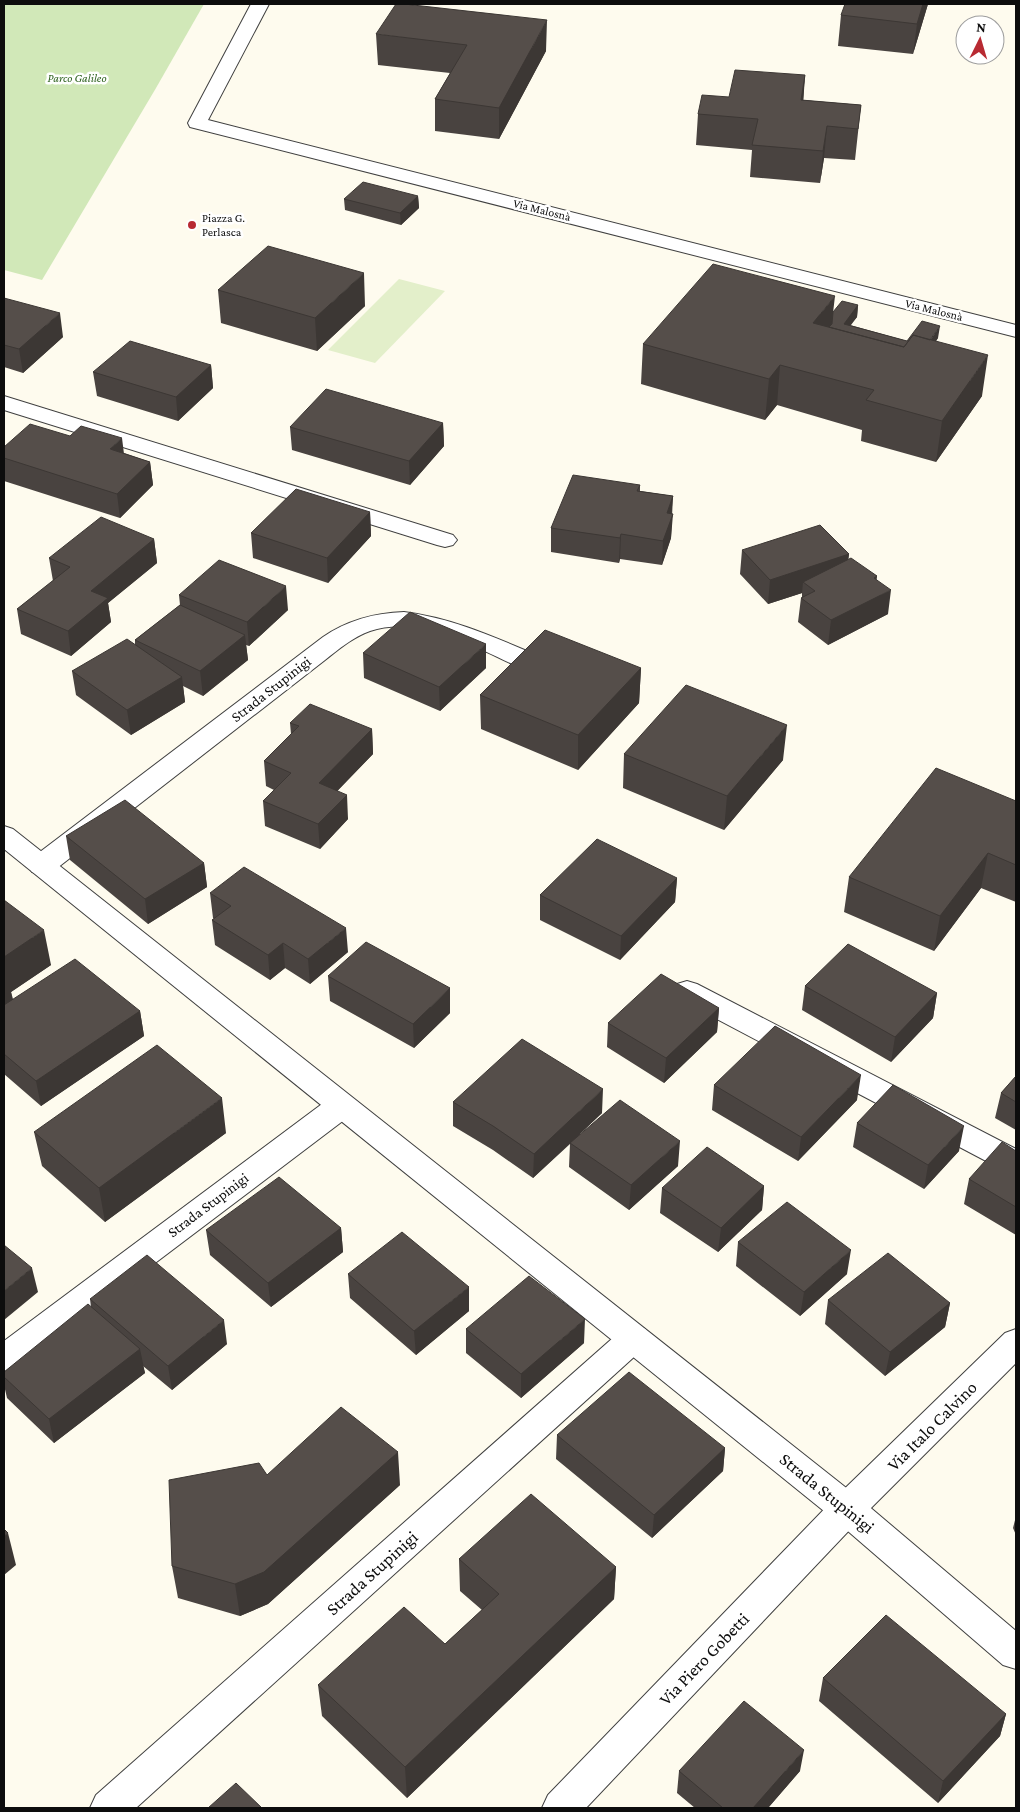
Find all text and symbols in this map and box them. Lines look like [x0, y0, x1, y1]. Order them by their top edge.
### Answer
north arrow [955, 15, 1005, 65]
text: N [976, 19, 987, 35]
park label: Parco Galileo [47, 71, 107, 85]
street label: Via Malosnà [512, 196, 573, 224]
place label: Piazza G. Perlasca [202, 211, 245, 239]
marker: Piazza G. Perlasca [186, 219, 198, 231]
street label: Via Malosnà [904, 296, 965, 324]
street label: Strada Stupinigi [228, 653, 315, 726]
street label: Strada Stupinigi [165, 1170, 252, 1241]
street label: Via Italo Calvino [883, 1377, 981, 1475]
street label: Strada Stupinigi [776, 1449, 879, 1537]
street label: Strada Stupinigi [322, 1527, 422, 1619]
street label: Via Piero Gobetti [655, 1609, 753, 1709]

